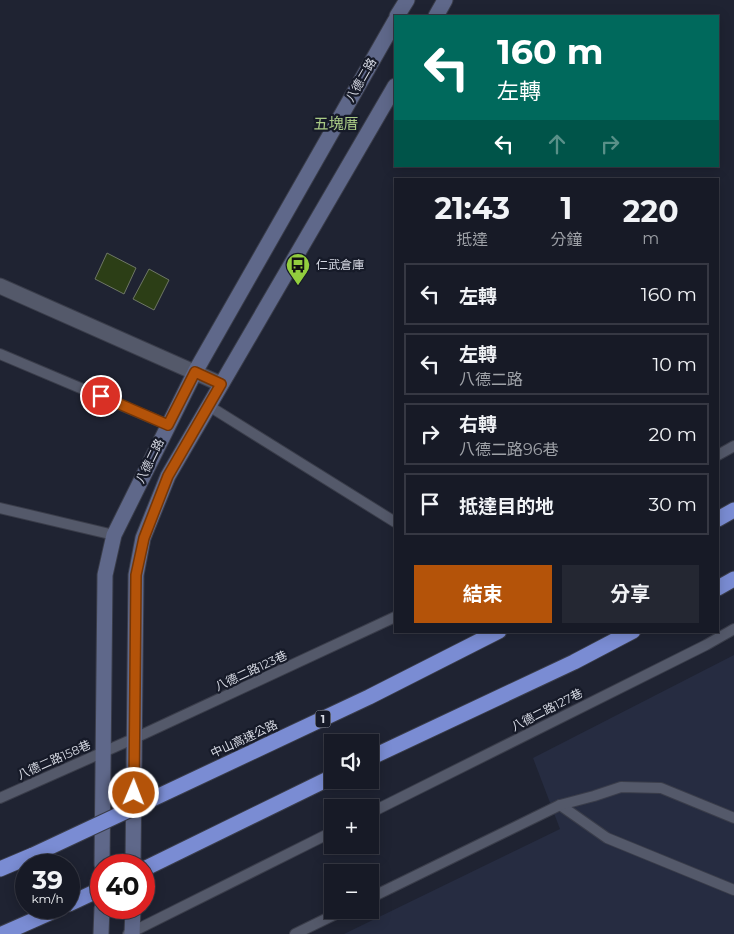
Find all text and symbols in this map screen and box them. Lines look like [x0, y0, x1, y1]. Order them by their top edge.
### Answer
text: 160 m [497, 30, 603, 73]
icon: left [414, 35, 479, 100]
street label: 八德二路 [342, 55, 379, 104]
text: 左轉 [497, 78, 541, 105]
district label: 五塊厝 [313, 114, 359, 133]
icon: left [490, 130, 518, 158]
icon: ahead [543, 130, 571, 158]
icon: right [596, 130, 624, 158]
text: 21:43 [434, 190, 510, 227]
text: 1 [561, 190, 572, 227]
text: 220 [623, 193, 679, 230]
text: m [642, 229, 659, 248]
text: 抵達 [456, 230, 488, 249]
text: 分鐘 [550, 230, 582, 249]
bus stop icon: 仁武倉庫 [285, 252, 311, 286]
place label: 仁武倉庫 [316, 257, 364, 272]
icon: left [416, 280, 444, 308]
text: 160 m [641, 283, 697, 306]
text: 左轉 [459, 285, 497, 308]
text: 左轉 [459, 343, 497, 366]
icon: left [416, 350, 444, 378]
text: 10 m [652, 353, 697, 376]
text: 八德二路 [459, 370, 523, 389]
pin [80, 375, 122, 417]
icon: arrive [87, 382, 115, 410]
text: 右轉 [459, 413, 497, 436]
icon: right [416, 420, 444, 448]
text: 20 m [649, 423, 697, 446]
street label: 八德二路 [132, 436, 167, 486]
text: 八德二路96巷 [459, 440, 559, 459]
icon: arrive [416, 490, 444, 518]
text: 30 m [649, 493, 697, 516]
text: 抵達目的地 [459, 495, 554, 518]
button: 結束 [414, 565, 552, 623]
button: 分享 [562, 565, 699, 623]
street label: 八德二路123巷 [212, 647, 289, 694]
street label: 八德二路127巷 [509, 685, 585, 734]
road number: 1 [316, 711, 330, 728]
street label: 中山高速公路 [208, 717, 280, 761]
map controls [324, 734, 379, 919]
button: sound [324, 734, 379, 789]
street label: 八德二路158巷 [15, 737, 93, 782]
position arrow [107, 766, 159, 818]
button: + [324, 799, 379, 854]
speed limit sign: 40 [90, 854, 155, 919]
button: − [324, 864, 379, 919]
text: 39 [32, 865, 63, 895]
text: km/h [31, 891, 64, 906]

